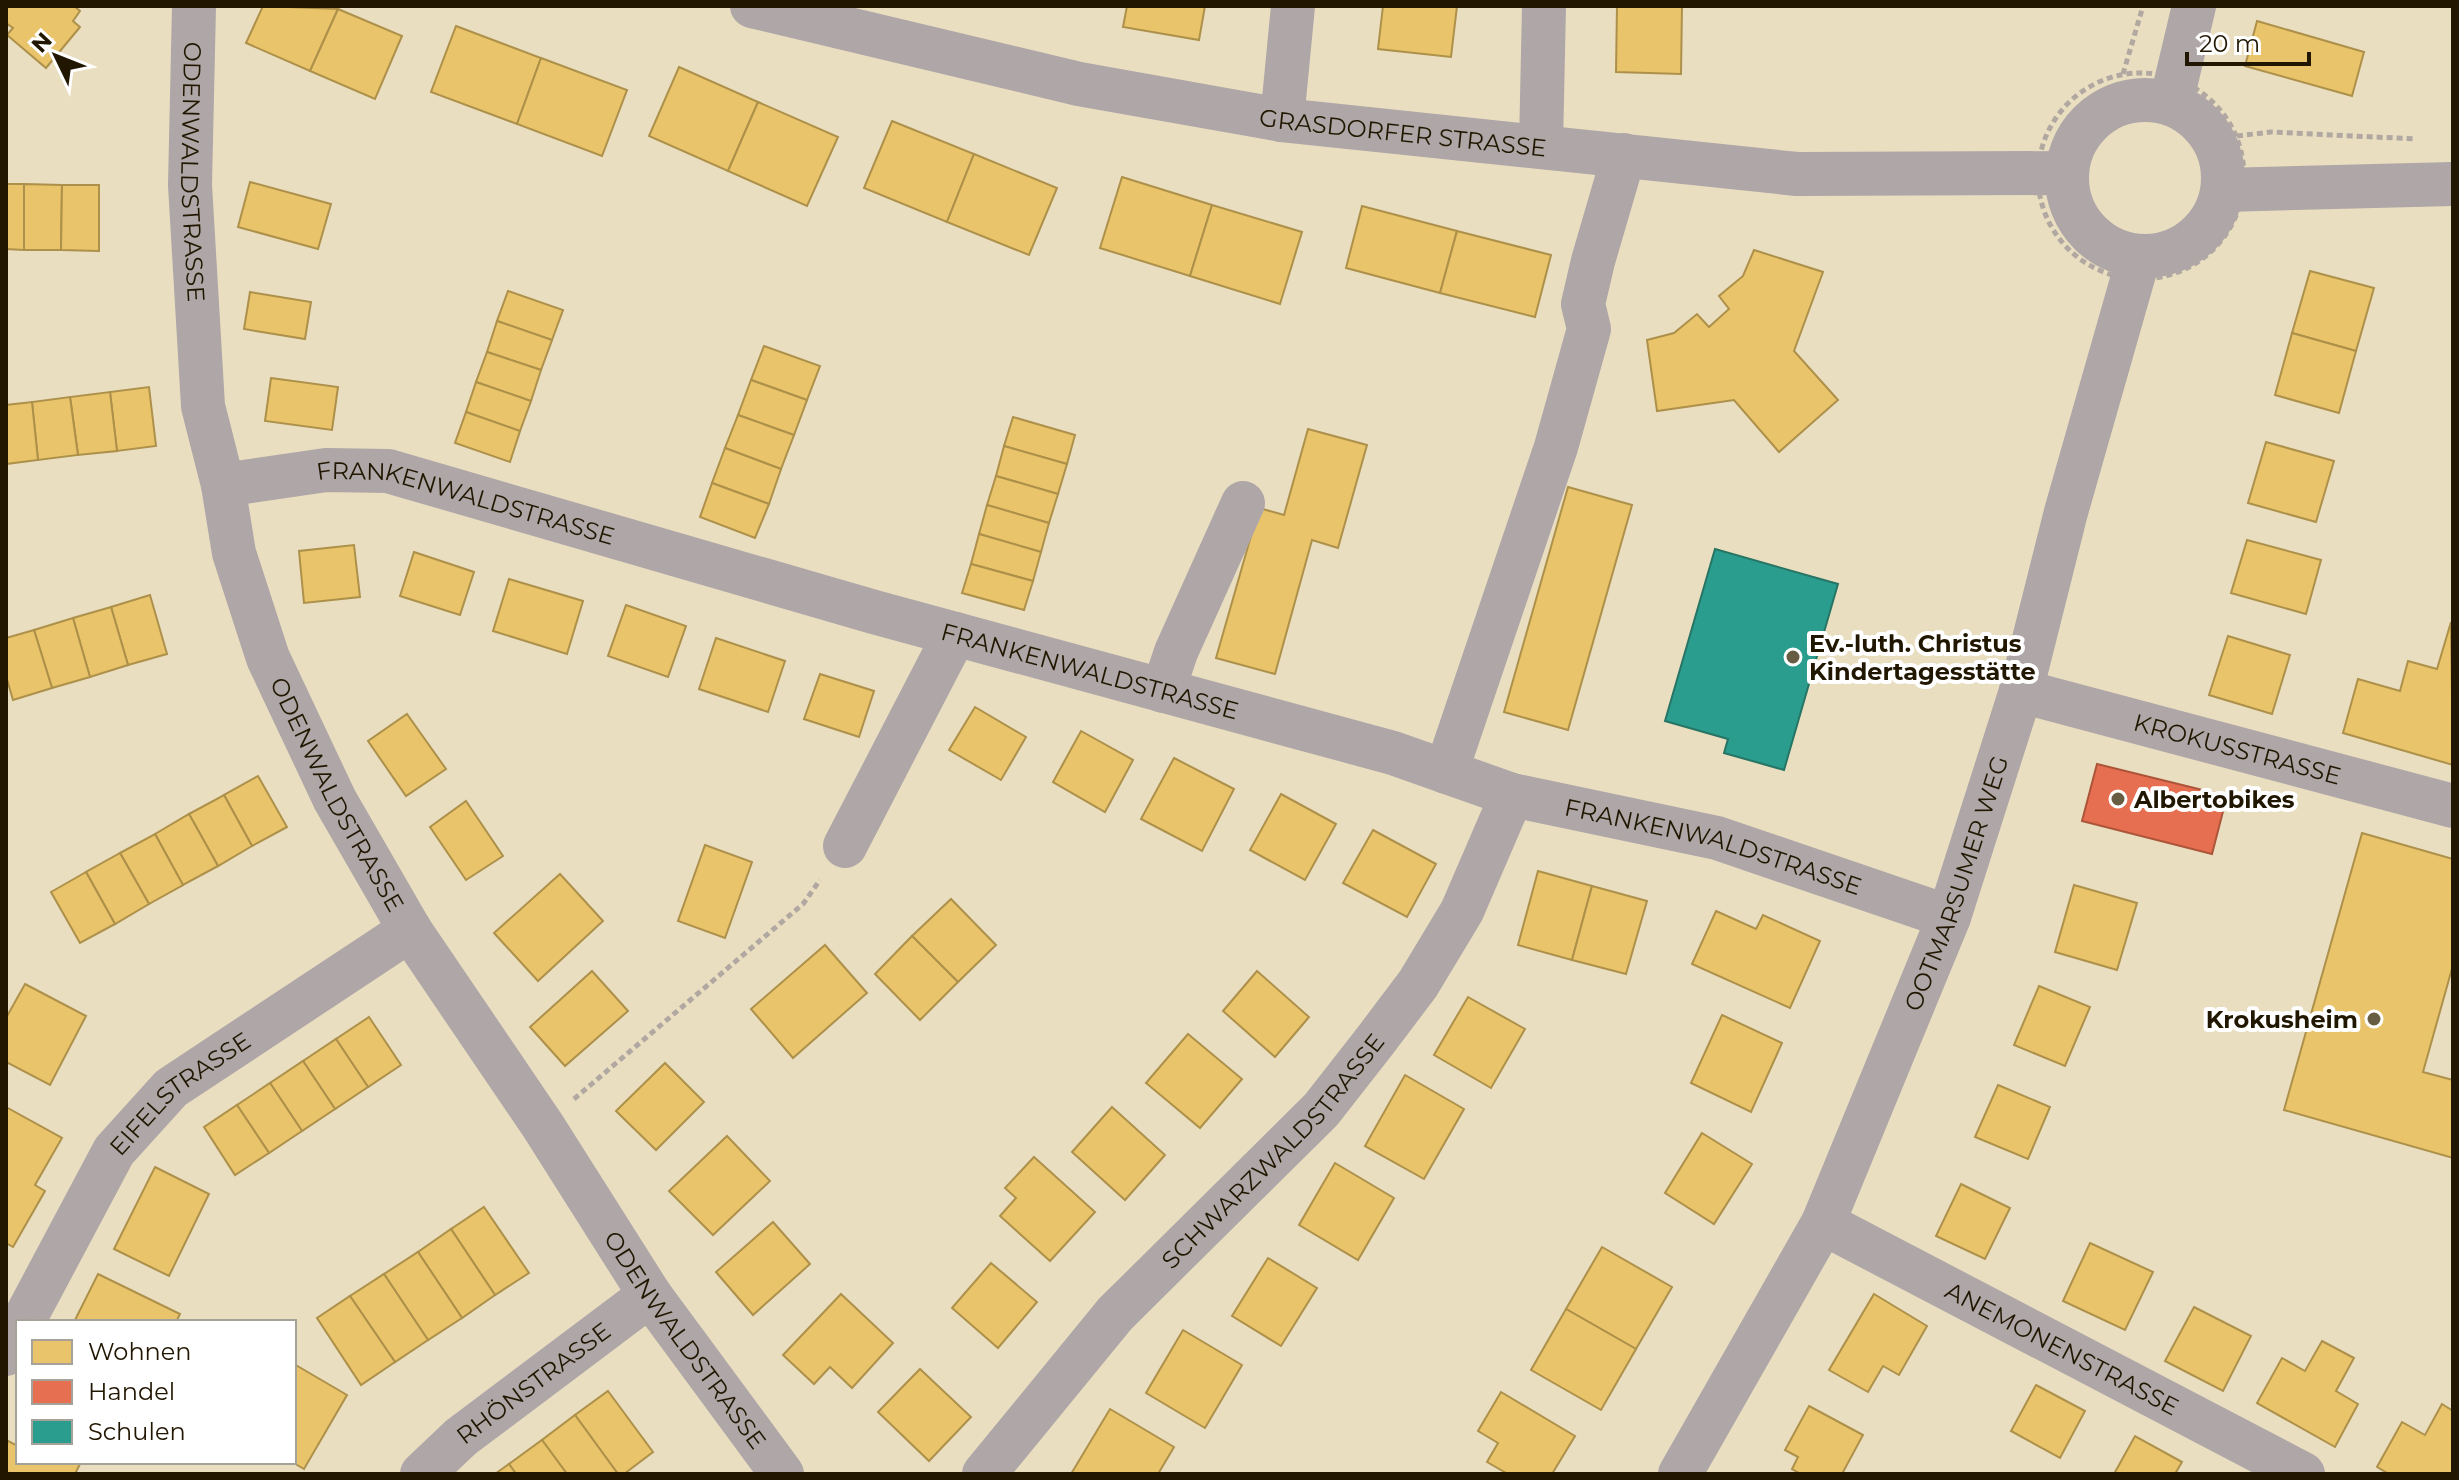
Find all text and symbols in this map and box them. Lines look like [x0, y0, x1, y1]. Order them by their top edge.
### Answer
north arrow [16, 16, 96, 96]
scale bar [2187, 16, 2309, 66]
text: N [26, 27, 58, 58]
text: 20 m [2199, 29, 2260, 58]
street label: ODENWALDSTRASSE [175, 41, 211, 303]
street label: GRASDORFER STRASSE [1257, 102, 1548, 162]
street label: FRANKENWALDSTRASSE [314, 455, 618, 551]
street label: FRANKENWALDSTRASSE [938, 616, 1242, 725]
place label: Ev.-luth. Christus Kindertagesstätte [1809, 629, 2036, 686]
marker: Ev.-luth. Christus Kindertagesstätte [1784, 648, 1802, 666]
street label: ODENWALDSTRASSE [264, 672, 411, 917]
street label: KROKUSSTRASSE [2130, 707, 2344, 790]
street label: OOTMARSUMER WEG [1897, 752, 2014, 1015]
place label: Albertobikes [2133, 785, 2295, 814]
marker: Albertobikes [2109, 790, 2127, 808]
street label: FRANKENWALDSTRASSE [1562, 792, 1865, 901]
place label: Krokusheim [2206, 1005, 2358, 1034]
marker: Krokusheim [2365, 1010, 2383, 1028]
street label: EIFELSTRASSE [103, 1025, 256, 1161]
street label: SCHWARZWALDSTRASSE [1155, 1027, 1390, 1274]
street label: ODENWALDSTRASSE [598, 1225, 773, 1454]
street label: ANEMONENSTRASSE [1941, 1275, 2184, 1421]
street label: RHÖNSTRASSE [450, 1316, 616, 1450]
legend [16, 1320, 296, 1464]
text: Wohnen [88, 1337, 192, 1366]
text: Handel [88, 1377, 175, 1406]
text: Schulen [88, 1417, 186, 1446]

